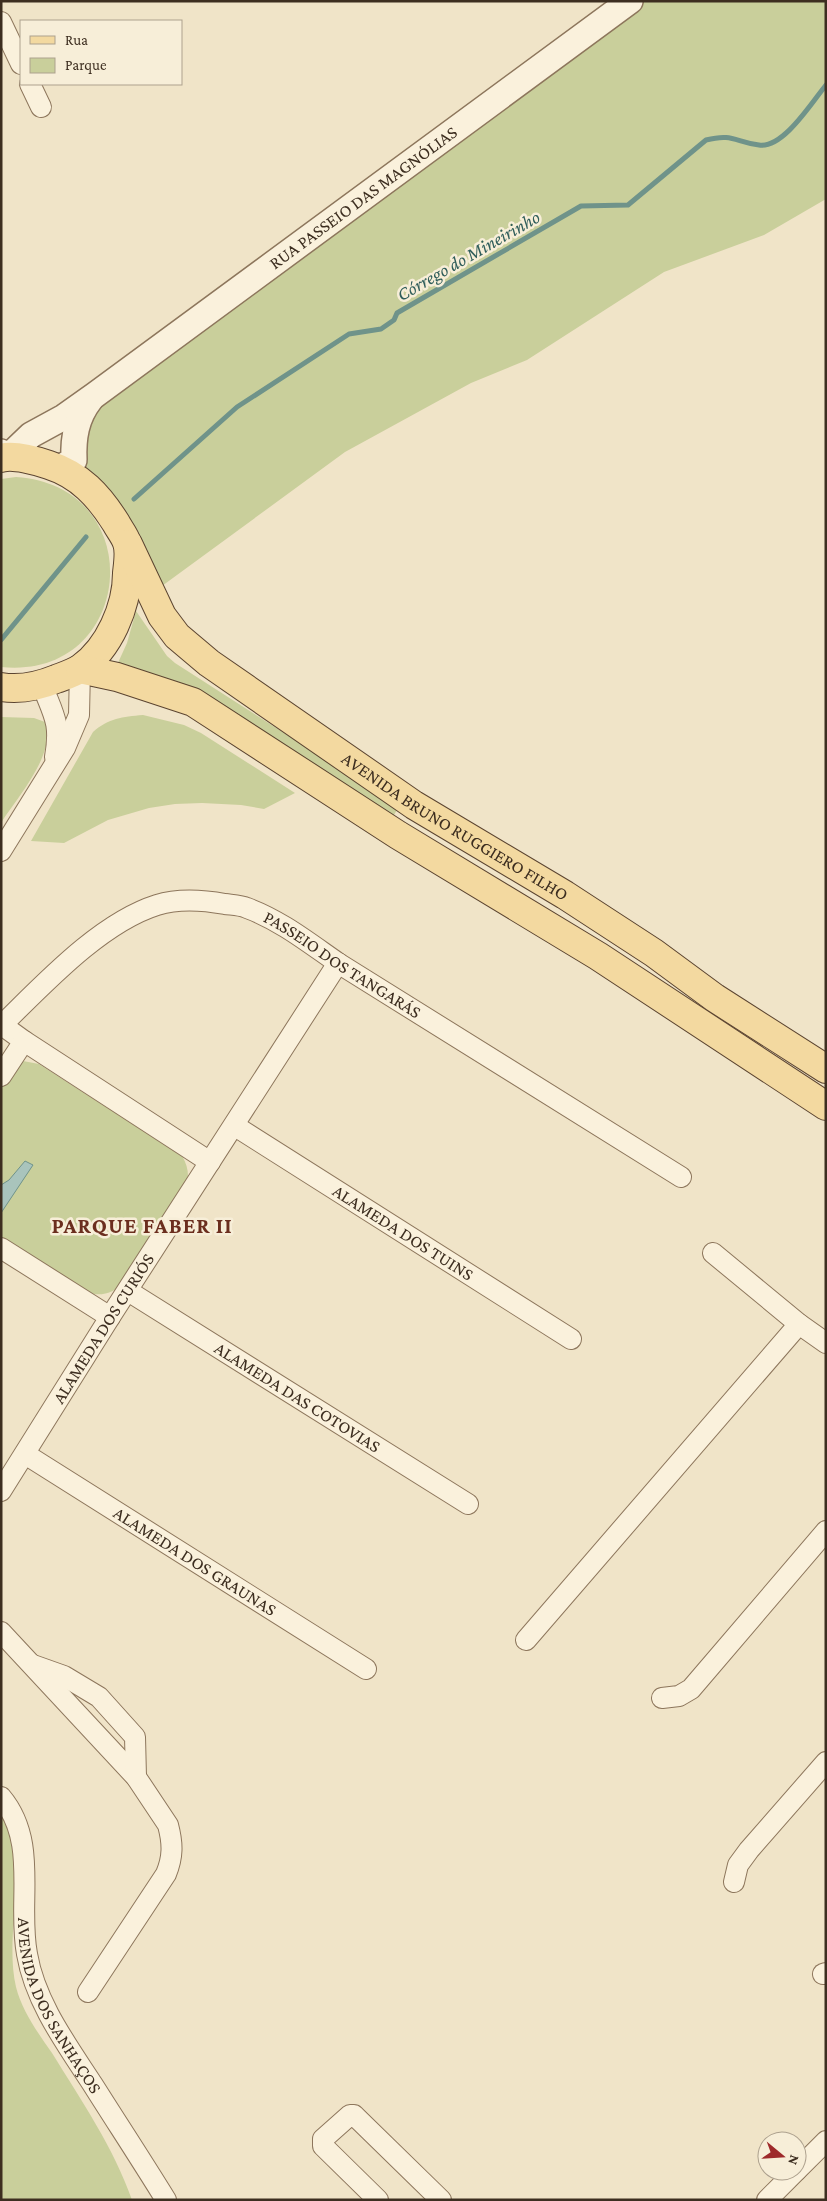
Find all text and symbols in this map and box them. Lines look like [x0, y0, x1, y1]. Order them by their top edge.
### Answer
legend [20, 20, 182, 85]
text: Rua [65, 32, 88, 48]
text: Parque [65, 57, 107, 74]
street label: RUA PASSEIO DAS MAGNÓLIAS [265, 122, 461, 273]
water label: Córrego do Mineirinho [393, 206, 543, 305]
street label: AVENIDA BRUNO RUGGIERO FILHO [338, 748, 572, 905]
street label: PASSEIO DOS TANGARÁS [261, 907, 425, 1022]
street label: ALAMEDA DOS TUINS [329, 1181, 477, 1285]
district label: PARQUE FABER II [51, 1213, 233, 1238]
street label: ALAMEDA DOS CURIÓS [48, 1250, 158, 1407]
street label: ALAMEDA DAS COTOVIAS [211, 1338, 384, 1457]
street label: ALAMEDA DOS GRAUNAS [110, 1502, 280, 1620]
street label: AVENIDA DOS SANHAÇOS [14, 1918, 106, 2097]
north arrow [757, 2131, 807, 2181]
text: N [785, 2153, 803, 2167]

